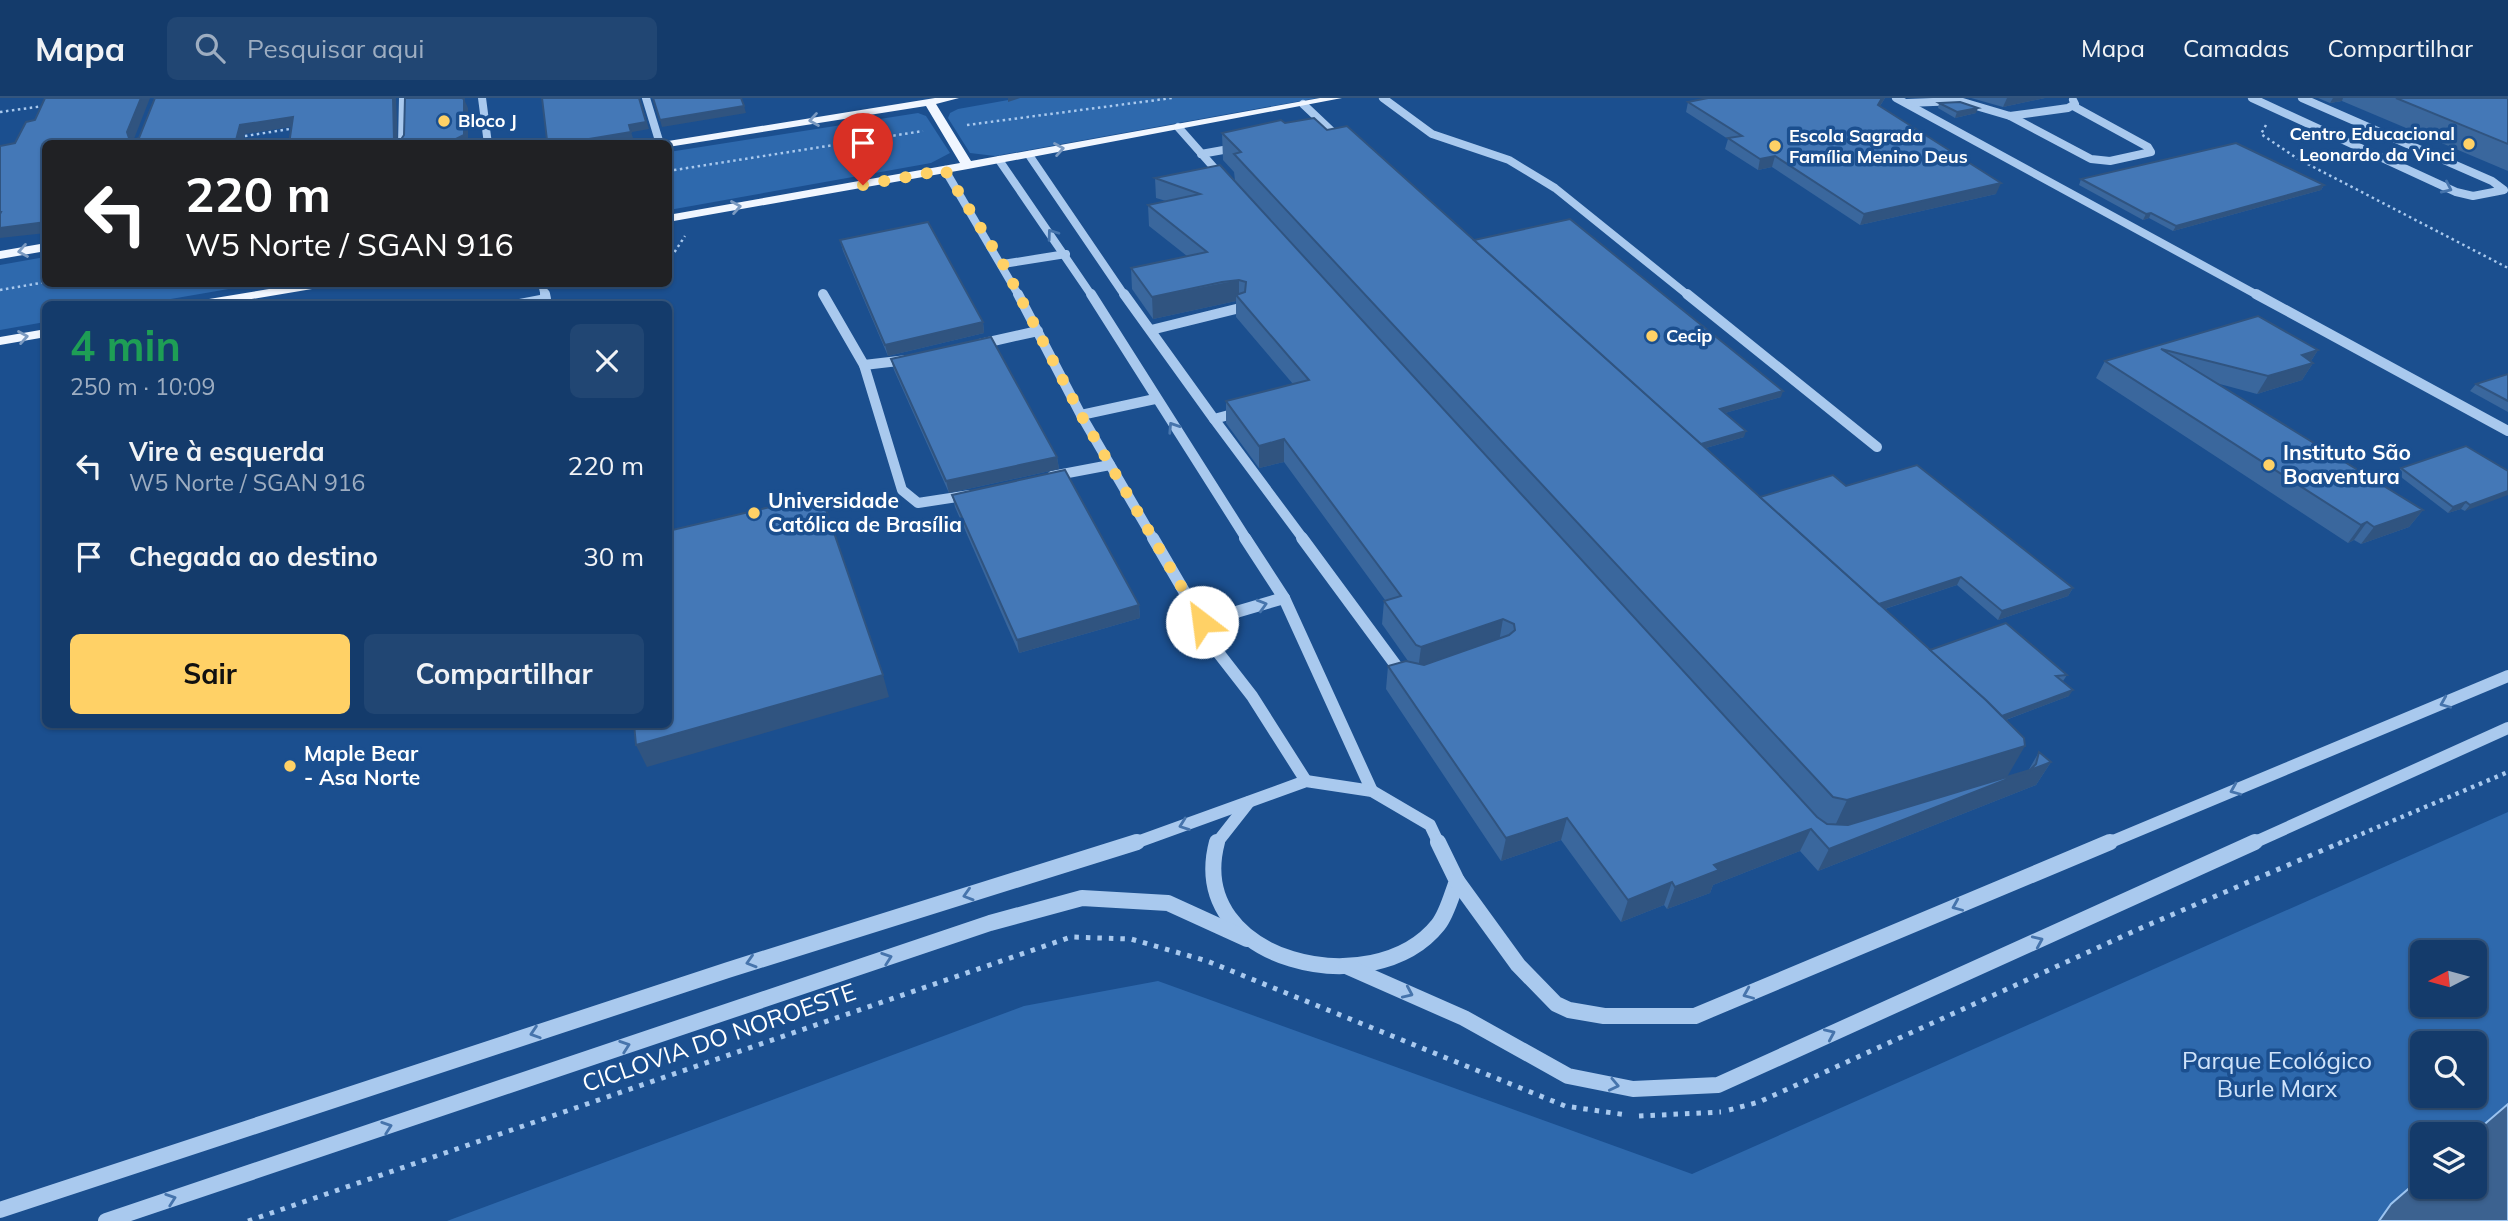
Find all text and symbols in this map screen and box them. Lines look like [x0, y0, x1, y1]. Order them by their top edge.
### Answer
search box [167, 17, 657, 80]
text: Mapa [35, 28, 125, 69]
icon: search [191, 29, 229, 67]
text: Pesquisar aqui [247, 32, 424, 65]
text: Mapa [2081, 33, 2145, 63]
text: Camadas [2183, 33, 2290, 63]
text: Compartilhar [2328, 33, 2473, 63]
place label: Bloco J [458, 109, 517, 132]
marker: Bloco J [436, 113, 452, 129]
one-way arrow [809, 113, 820, 128]
pin [833, 113, 893, 185]
place label: Centro Educacional Leonardo da Vinci [2289, 122, 2455, 166]
icon: arrive [844, 124, 882, 162]
place label: Escola Sagrada Família Menino Deus [1789, 124, 1968, 168]
marker: Centro Educacional Leonardo da Vinci [2461, 136, 2477, 152]
marker: Escola Sagrada Família Menino Deus [1767, 138, 1783, 154]
one-way arrow [1053, 142, 1065, 157]
text: 220 m [185, 163, 331, 224]
icon: left [70, 168, 161, 259]
one-way arrow [2440, 179, 2452, 193]
one-way arrow [730, 200, 742, 215]
text: W5 Norte / SGAN 916 [185, 224, 514, 264]
one-way arrow [1048, 229, 1060, 242]
one-way arrow [17, 243, 29, 258]
text: 4 min [70, 319, 181, 372]
button: close [570, 324, 644, 398]
place label: Cecip [1666, 324, 1713, 347]
marker: Cecip [1644, 328, 1660, 344]
one-way arrow [17, 330, 29, 345]
text: 250 m · 10:09 [70, 372, 215, 401]
one-way arrow [1168, 422, 1181, 435]
text: Vire à esquerda [129, 435, 325, 468]
place label: Instituto São Boaventura [2283, 439, 2411, 489]
icon: left [70, 447, 108, 485]
text: 220 m [568, 449, 644, 482]
marker: Instituto São Boaventura [2261, 457, 2277, 473]
text: W5 Norte / SGAN 916 [129, 468, 365, 497]
place label: Universidade Católica de Brasília [768, 487, 962, 537]
marker: Universidade Católica de Brasília [746, 505, 762, 521]
icon: arrive [70, 538, 108, 576]
text: Chegada ao destino [129, 540, 378, 573]
text: 30 m [583, 540, 644, 573]
position arrow [1165, 585, 1239, 659]
one-way arrow [1256, 598, 1268, 613]
button: Sair [70, 634, 350, 714]
button: Compartilhar [364, 634, 644, 714]
one-way arrow [2440, 694, 2452, 708]
place label: Maple Bear - Asa Norte [304, 740, 420, 790]
marker: Maple Bear - Asa Norte [282, 758, 298, 774]
one-way arrow [2230, 782, 2242, 796]
one-way arrow [1179, 817, 1191, 831]
one-way arrow [962, 887, 974, 902]
one-way arrow [1952, 898, 1964, 912]
one-way arrow [2030, 935, 2043, 949]
north arrow [2410, 940, 2487, 1017]
map controls [2410, 940, 2487, 1199]
one-way arrow [881, 952, 893, 966]
one-way arrow [745, 954, 757, 969]
street label: CICLOVIA DO NOROESTE [578, 976, 859, 1098]
one-way arrow [1401, 985, 1413, 999]
one-way arrow [1742, 986, 1755, 1000]
one-way arrow [529, 1025, 541, 1039]
one-way arrow [1823, 1028, 1835, 1042]
button: search [2410, 1031, 2487, 1108]
one-way arrow [619, 1040, 631, 1054]
park label: Parque Ecológico Burle Marx [2182, 1045, 2372, 1103]
one-way arrow [1608, 1077, 1620, 1092]
one-way arrow [380, 1120, 392, 1135]
button: layers [2410, 1122, 2487, 1199]
one-way arrow [164, 1193, 177, 1207]

